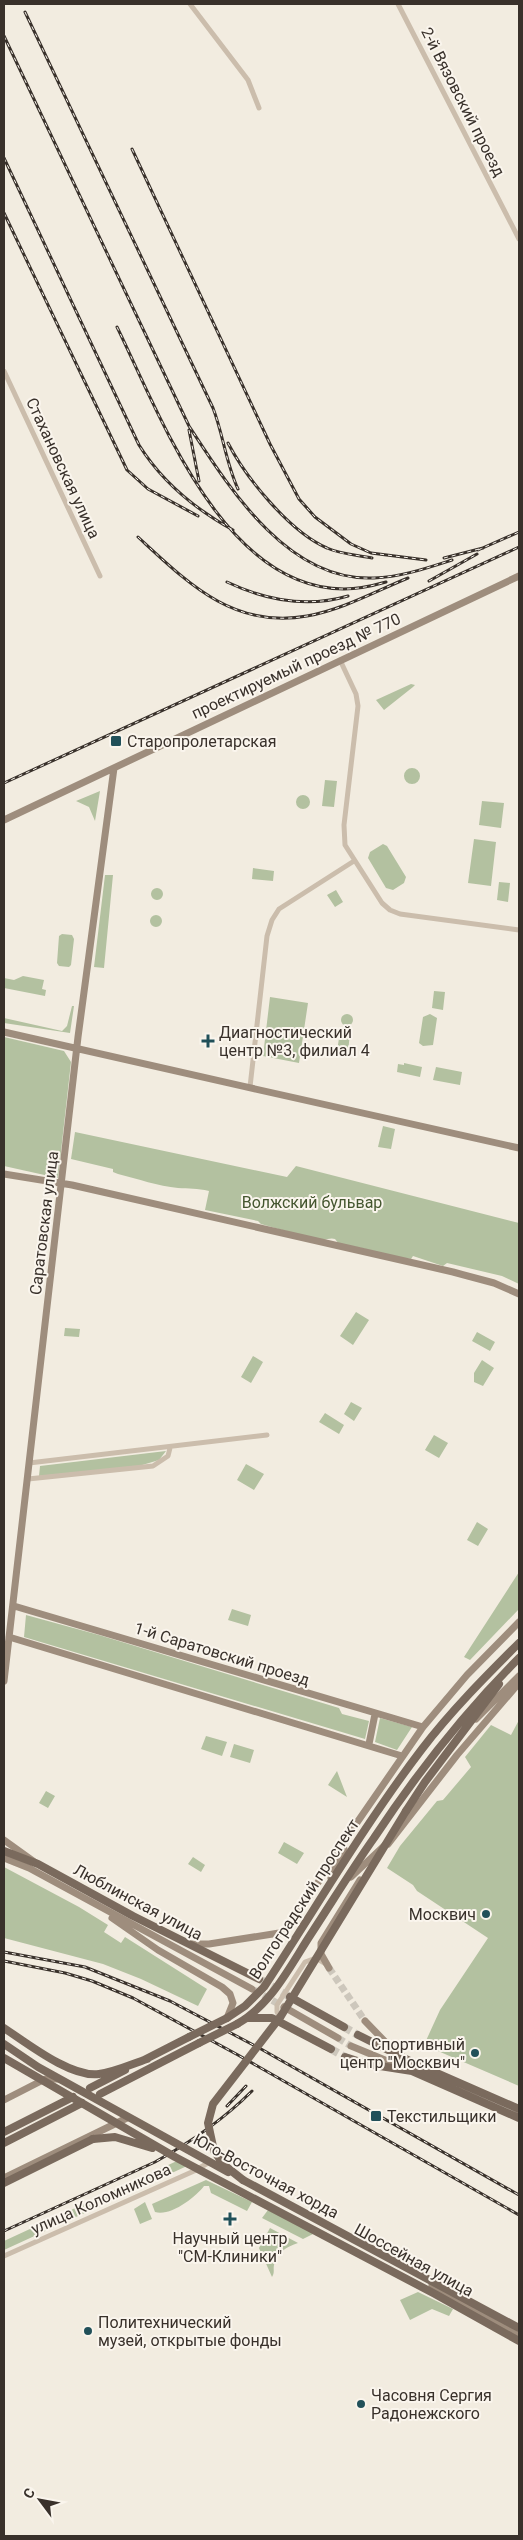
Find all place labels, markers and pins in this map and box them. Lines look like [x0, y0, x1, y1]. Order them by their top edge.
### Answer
place label: Старопролетарская [127, 732, 276, 751]
marker: Старопролетарская [109, 734, 123, 748]
place label: Диагностический центр №3, филиал 4 [219, 1023, 370, 1060]
marker: Диагностический центр №3, филиал 4 [201, 1034, 215, 1048]
place label: Москвич [409, 1905, 476, 1924]
marker: Москвич [480, 1908, 492, 1920]
place label: Спортивный центр "Москвич" [340, 2035, 465, 2072]
marker: Спортивный центр "Москвич" [469, 2047, 481, 2059]
place label: Текстильщики [387, 2107, 496, 2126]
marker: Текстильщики [369, 2109, 383, 2123]
marker: Научный центр "СМ-Клиники" [223, 2212, 237, 2226]
place label: Научный центр "СМ-Клиники" [173, 2229, 288, 2266]
place label: Политехнический музей, открытые фонды [98, 2313, 282, 2350]
marker: Политехнический музей, открытые фонды [82, 2325, 94, 2337]
place label: Часовня Сергия Радонежского [371, 2386, 492, 2423]
marker: Часовня Сергия Радонежского [355, 2398, 367, 2410]

